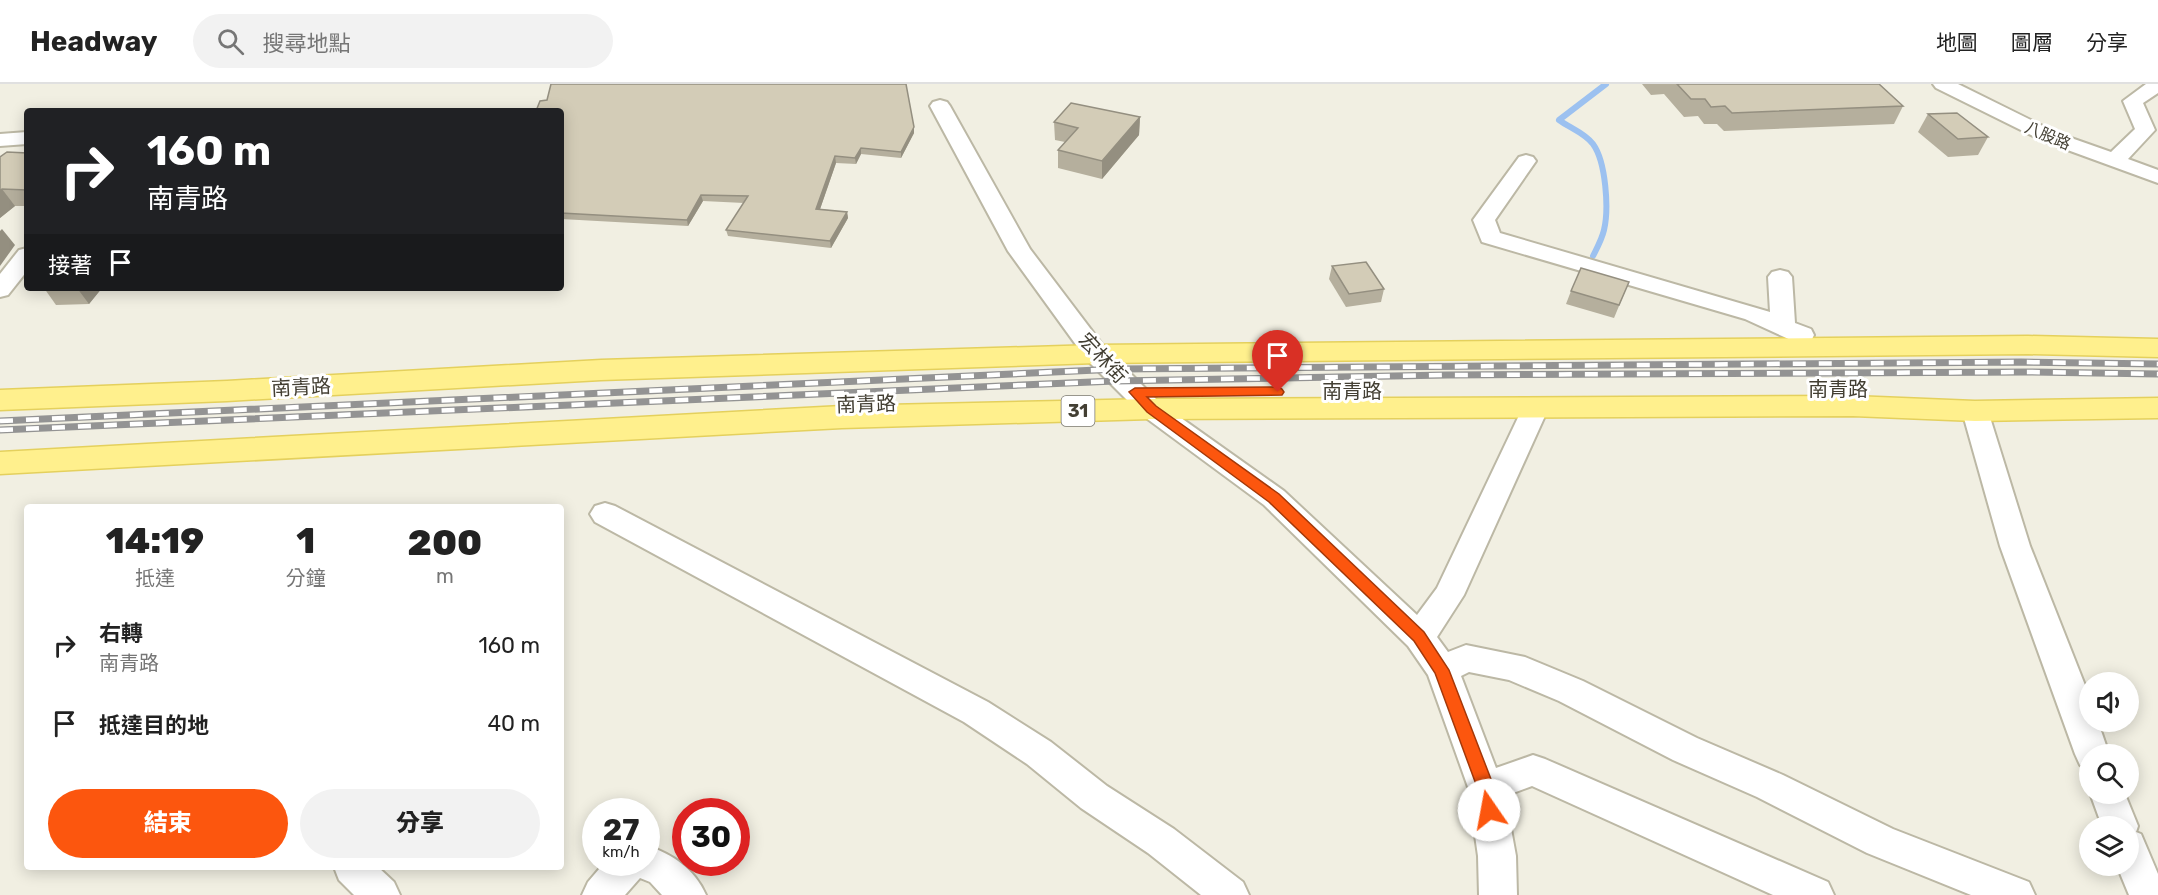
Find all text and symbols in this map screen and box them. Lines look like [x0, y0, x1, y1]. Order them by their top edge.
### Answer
search box [193, 14, 613, 68]
text: Headway [30, 25, 157, 58]
icon: search [214, 25, 247, 58]
text: 搜尋地點 [262, 30, 350, 57]
text: 地圖 [1936, 30, 1978, 55]
text: 圖層 [2011, 30, 2053, 55]
text: 分享 [2086, 30, 2128, 55]
street label: 八股路 [2022, 117, 2074, 154]
text: 160 m [147, 126, 271, 176]
icon: right [48, 132, 126, 210]
text: 南青路 [147, 183, 228, 215]
icon: arrive [104, 246, 137, 279]
text: 接著 [48, 252, 92, 279]
street label: 宏林街 [1074, 328, 1132, 388]
pin [1252, 330, 1303, 392]
icon: arrive [1261, 339, 1294, 372]
street label: 南青路 [270, 373, 332, 401]
street label: 南青路 [1808, 377, 1868, 401]
street label: 南青路 [1322, 379, 1382, 403]
street label: 南青路 [836, 391, 896, 417]
road number: 31 [1062, 396, 1094, 426]
text: 14:19 [106, 519, 204, 562]
text: 1 [296, 519, 315, 562]
text: 200 [408, 521, 482, 564]
text: m [436, 564, 454, 588]
text: 抵達 [135, 566, 175, 590]
text: 分鐘 [286, 566, 326, 590]
text: 右轉 [99, 620, 143, 647]
icon: right [48, 629, 81, 662]
text: 160 m [478, 632, 540, 659]
text: 南青路 [99, 651, 159, 675]
map controls [2079, 672, 2139, 876]
button: sound [2079, 672, 2139, 732]
icon: arrive [48, 707, 81, 740]
text: 40 m [487, 710, 540, 737]
text: 抵達目的地 [99, 712, 209, 739]
button: search [2079, 744, 2139, 804]
position arrow [1457, 778, 1521, 842]
button: 結束 [48, 789, 288, 858]
button: 分享 [300, 789, 540, 858]
speed limit sign: 30 [672, 798, 750, 876]
text: 27 [603, 812, 639, 848]
button: layers [2079, 816, 2139, 876]
text: km/h [602, 843, 640, 861]

